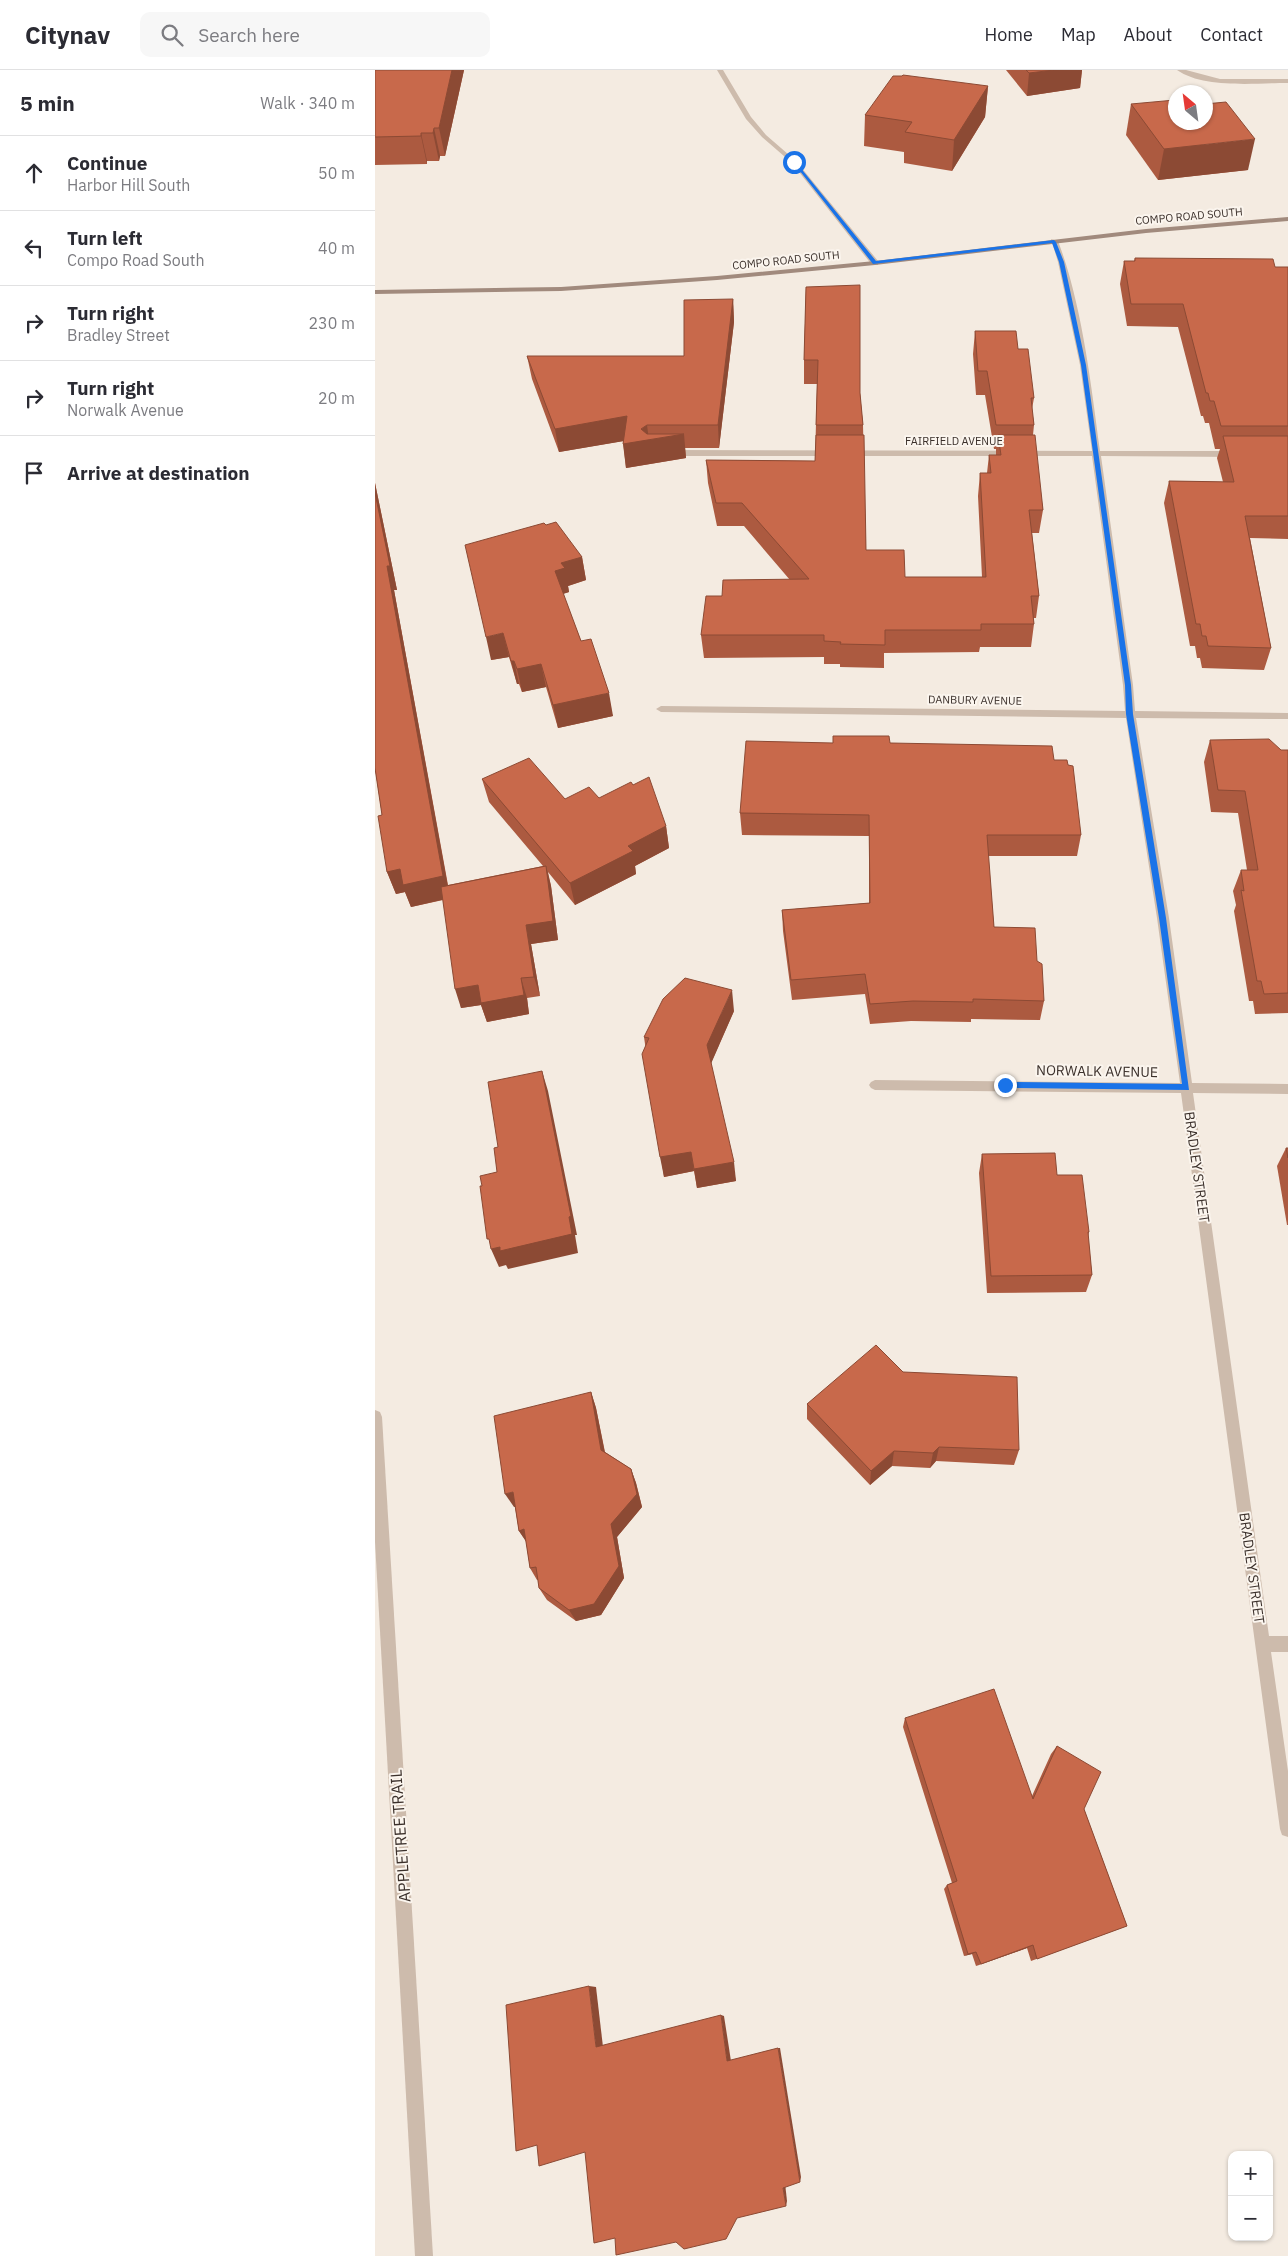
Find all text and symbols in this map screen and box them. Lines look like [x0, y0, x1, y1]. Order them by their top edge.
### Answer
search box [140, 12, 490, 57]
text: Citynav [25, 19, 110, 51]
icon: search [158, 21, 186, 49]
text: Search here [198, 23, 300, 47]
text: Home [985, 23, 1033, 46]
text: Map [1061, 23, 1096, 46]
text: About [1124, 23, 1172, 46]
text: Contact [1200, 23, 1263, 46]
north arrow [1168, 85, 1213, 130]
text: 5 min [20, 89, 75, 117]
text: Walk · 340 m [260, 93, 355, 113]
text: Continue [67, 151, 147, 175]
route start [783, 151, 806, 174]
icon: ahead [20, 159, 48, 187]
text: 50 m [318, 163, 355, 183]
text: Harbor Hill South [67, 175, 190, 195]
street label: COMPO ROAD SOUTH [1135, 204, 1243, 228]
text: Turn left [67, 226, 143, 250]
icon: left [20, 234, 48, 262]
text: 40 m [318, 238, 355, 258]
street label: COMPO ROAD SOUTH [732, 247, 840, 273]
text: Compo Road South [67, 250, 205, 270]
text: Turn right [67, 301, 154, 325]
icon: right [20, 309, 48, 337]
text: 230 m [308, 313, 355, 333]
text: Bradley Street [67, 325, 170, 345]
text: Turn right [67, 376, 154, 400]
icon: right [20, 384, 48, 412]
text: 20 m [318, 388, 355, 408]
text: Norwalk Avenue [67, 400, 184, 420]
street label: FAIRFIELD AVENUE [905, 434, 1003, 448]
icon: arrive [20, 459, 48, 487]
text: Arrive at destination [67, 461, 250, 485]
street label: DANBURY AVENUE [928, 692, 1022, 708]
street label: NORWALK AVENUE [1036, 1061, 1158, 1081]
route end [994, 1074, 1017, 1097]
street label: BRADLEY STREET [1180, 1110, 1214, 1224]
street label: BRADLEY STREET [1235, 1511, 1269, 1625]
street label: APPLETREE TRAIL [385, 1769, 415, 1903]
map controls [1228, 2151, 1273, 2241]
button: + [1228, 2151, 1273, 2196]
button: − [1228, 2196, 1273, 2241]

